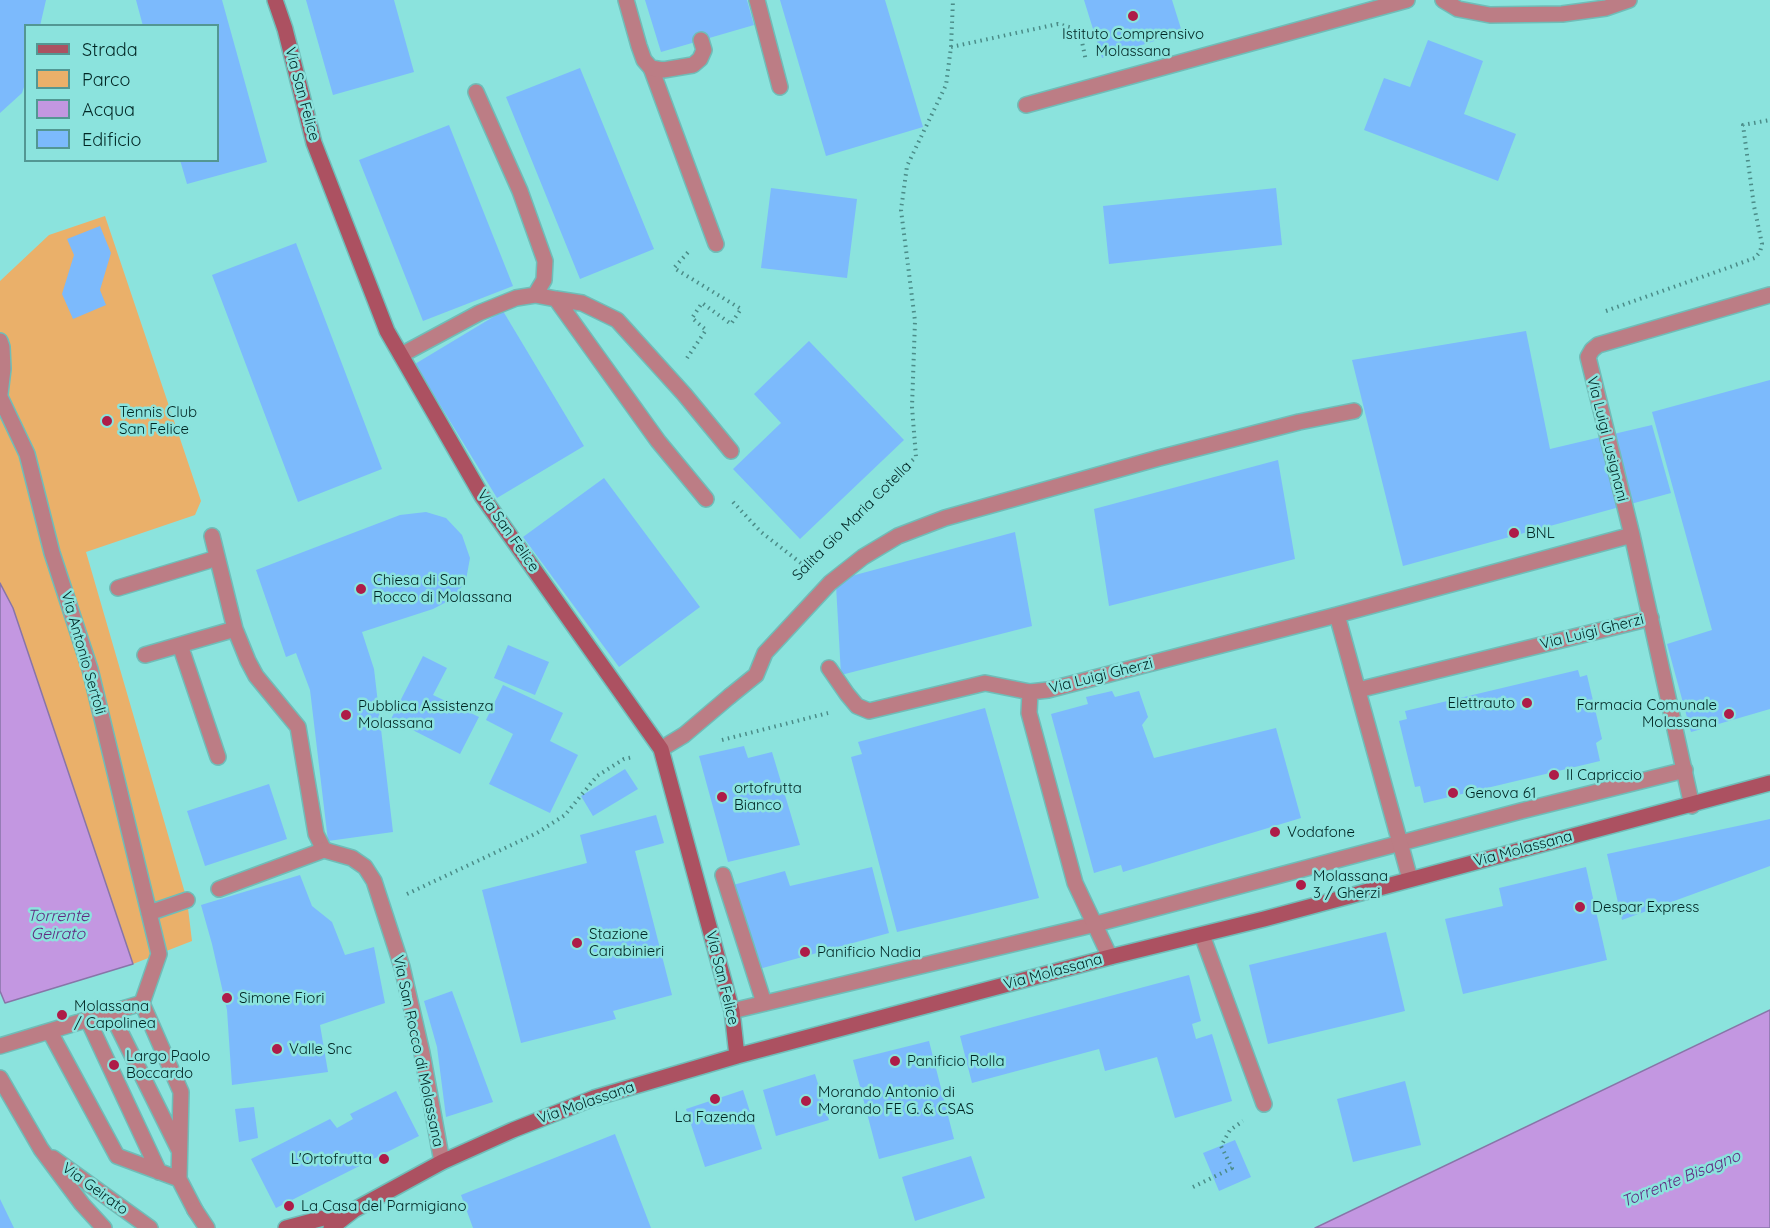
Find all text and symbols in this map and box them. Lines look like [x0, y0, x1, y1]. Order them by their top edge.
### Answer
marker: Istituto Comprensivo Molassana [1126, 9, 1140, 23]
legend [24, 24, 219, 162]
place label: Istituto Comprensivo Molassana [1062, 25, 1204, 60]
text: Strada [82, 38, 138, 61]
street label: Via San Felice [281, 45, 323, 143]
text: Parco [82, 68, 130, 91]
text: Acqua [82, 98, 135, 121]
text: Edificio [82, 128, 141, 151]
street label: Via Luigi Lusignani [1583, 374, 1631, 504]
place label: Tennis Club San Felice [119, 403, 197, 438]
marker: Tennis Club San Felice [100, 414, 114, 428]
street label: Salita Gio Maria Cotella [789, 458, 915, 584]
street label: Via San Felice [473, 486, 543, 576]
place label: BNL [1526, 524, 1555, 542]
marker: BNL [1507, 526, 1521, 540]
place label: Chiesa di San Rocco di Molassana [373, 571, 512, 606]
marker: Chiesa di San Rocco di Molassana [354, 582, 368, 596]
street label: Via Antonio Sertoli [57, 589, 109, 717]
street label: Via Luigi Gherzi [1538, 610, 1646, 654]
street label: Via Luigi Gherzi [1047, 654, 1155, 698]
place label: Elettrauto [1447, 694, 1515, 712]
marker: Elettrauto [1520, 696, 1534, 710]
place label: Farmacia Comunale Molassana [1576, 696, 1717, 731]
place label: Pubblica Assistenza Molassana [358, 697, 494, 732]
marker: Farmacia Comunale Molassana [1722, 707, 1736, 721]
marker: Pubblica Assistenza Molassana [339, 708, 353, 722]
place label: Il Capriccio [1566, 766, 1642, 784]
marker: Il Capriccio [1547, 768, 1561, 782]
place label: ortofrutta Bianco [734, 779, 802, 814]
place label: Genova 61 [1465, 784, 1536, 802]
marker: Genova 61 [1446, 786, 1460, 800]
marker: ortofrutta Bianco [715, 790, 729, 804]
place label: Vodafone [1287, 823, 1355, 841]
marker: Vodafone [1268, 825, 1282, 839]
street label: Via Molassana [1472, 827, 1574, 871]
place label: Molassana 3 / Gherzi [1313, 867, 1388, 902]
marker: Molassana 3 / Gherzi [1294, 878, 1308, 892]
place label: Despar Express [1592, 898, 1699, 916]
marker: Despar Express [1573, 900, 1587, 914]
water label: Torrente Geirato [27, 906, 89, 944]
place label: Stazione Carabinieri [589, 925, 664, 960]
street label: Via San Felice [702, 929, 742, 1027]
marker: Stazione Carabinieri [570, 936, 584, 950]
place label: Panificio Nadia [817, 943, 921, 961]
marker: Panificio Nadia [798, 945, 812, 959]
street label: Via Molassana [1002, 950, 1104, 994]
street label: Via San Rocco di Molassana [389, 953, 447, 1149]
place label: Simone Fiori [239, 989, 324, 1007]
marker: Simone Fiori [220, 991, 234, 1005]
place label: Molassana / Capolinea [74, 997, 156, 1032]
marker: Molassana / Capolinea [55, 1008, 69, 1022]
place label: Valle Snc [289, 1040, 352, 1058]
marker: Valle Snc [270, 1042, 284, 1056]
place label: Largo Paolo Boccardo [126, 1047, 210, 1082]
place label: Panificio Rolla [907, 1052, 1005, 1070]
marker: Panificio Rolla [888, 1054, 902, 1068]
marker: Largo Paolo Boccardo [107, 1058, 121, 1072]
street label: Via Molassana [535, 1078, 637, 1128]
place label: Morando Antonio di Morando FE G. & CSAS [818, 1083, 974, 1118]
marker: La Fazenda [708, 1092, 722, 1106]
marker: Morando Antonio di Morando FE G. & CSAS [799, 1094, 813, 1108]
place label: La Fazenda [675, 1108, 755, 1126]
water label: Torrente Bisagno [1619, 1146, 1743, 1212]
place label: L'Ortofrutta [291, 1150, 372, 1168]
marker: L'Ortofrutta [377, 1152, 391, 1166]
street label: Via Geirato [58, 1159, 132, 1219]
place label: La Casa del Parmigiano [301, 1197, 467, 1215]
marker: La Casa del Parmigiano [282, 1199, 296, 1213]

